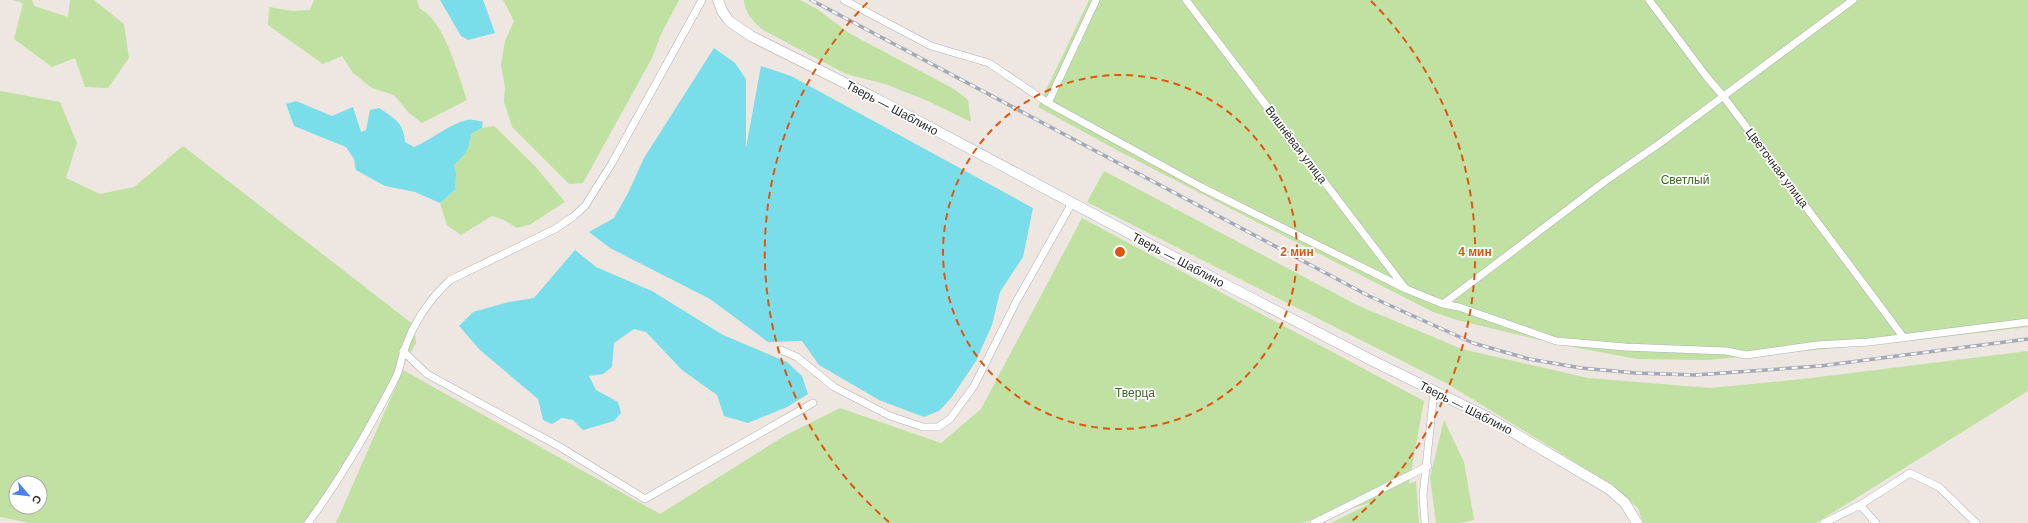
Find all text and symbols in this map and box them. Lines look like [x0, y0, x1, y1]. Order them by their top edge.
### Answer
street label: Тверь — Шаблино [844, 78, 941, 138]
street label: Вишнёвая улица [1262, 104, 1330, 187]
street label: Цветочная улица [1743, 126, 1812, 211]
park label: Светлый [1661, 173, 1709, 187]
street label: Тверь — Шаблино [1130, 230, 1227, 290]
centre of rings [1113, 245, 1127, 259]
text: 2 мин [1280, 245, 1314, 259]
text: 4 мин [1458, 245, 1492, 259]
street label: Тверь — Шаблино [1417, 379, 1515, 438]
park label: Тверца [1115, 386, 1155, 400]
north arrow [8, 475, 48, 515]
text: С [30, 493, 44, 506]

